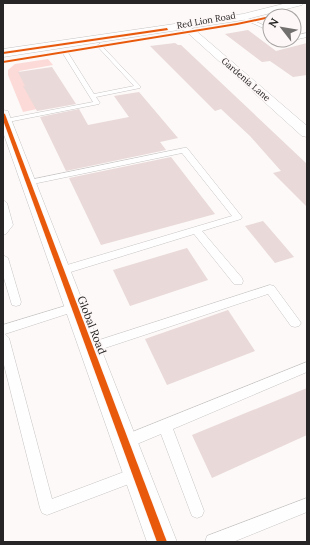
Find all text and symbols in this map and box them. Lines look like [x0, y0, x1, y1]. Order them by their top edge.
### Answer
north arrow [262, 8, 302, 48]
street label: Red Lion Road [176, 9, 237, 31]
text: N [265, 15, 282, 30]
street label: Gardenia Lane [219, 55, 273, 103]
street label: Global Road [74, 294, 110, 357]

